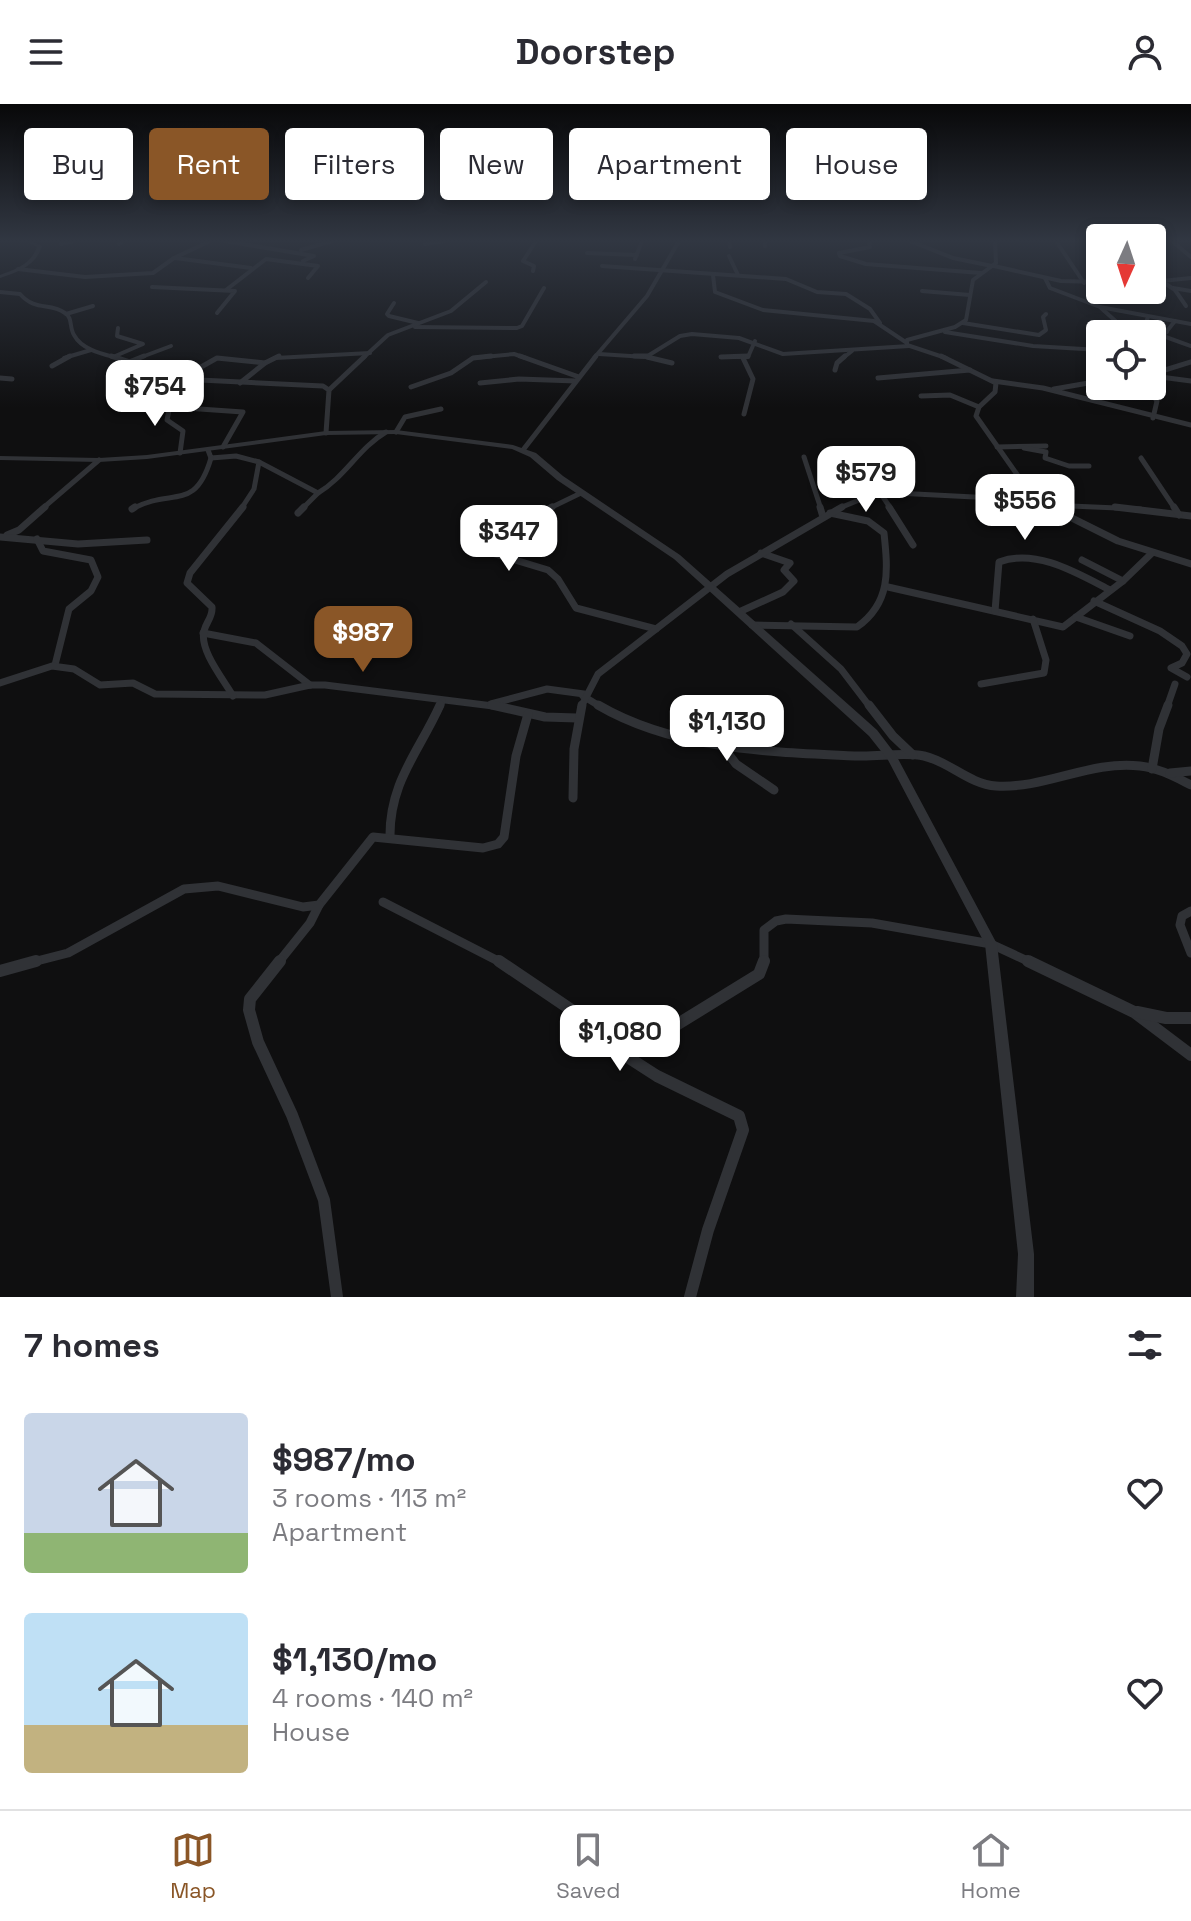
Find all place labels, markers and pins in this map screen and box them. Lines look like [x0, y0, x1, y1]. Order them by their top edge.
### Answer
pin: $754 [108, 360, 202, 428]
pin: $579 [819, 446, 913, 514]
pin: $556 [978, 474, 1072, 542]
pin: $347 [462, 505, 556, 573]
pin: $987 [316, 606, 410, 674]
pin: $1,130 [662, 695, 792, 763]
pin: $1,080 [555, 1005, 685, 1073]

